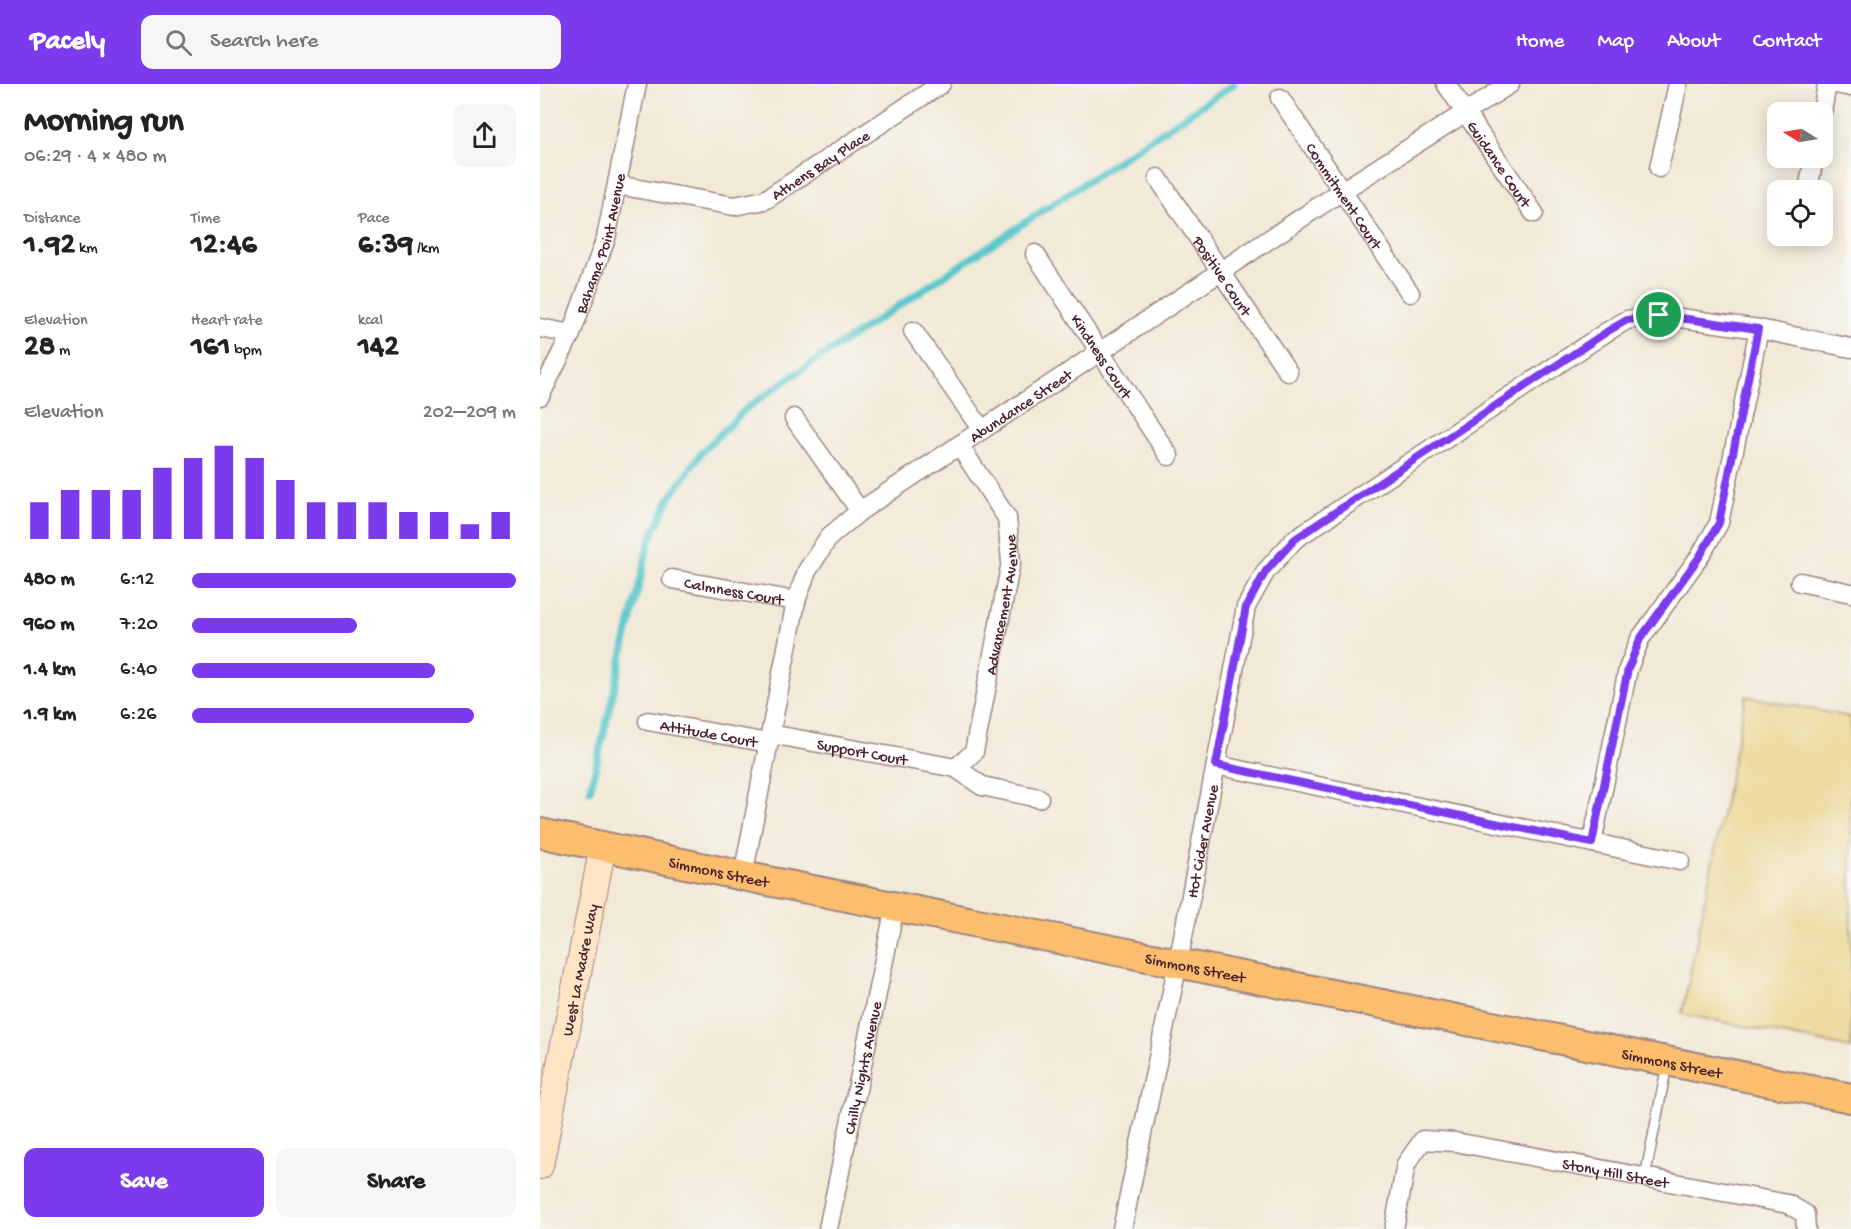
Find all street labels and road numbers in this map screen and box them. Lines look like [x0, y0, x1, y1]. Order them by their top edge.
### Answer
street label: Guidance Court [1461, 118, 1534, 214]
street label: Athens Bay Place [769, 127, 875, 206]
street label: Commitment Court [1300, 140, 1385, 255]
street label: Bahama Point Avenue [573, 171, 632, 318]
street label: Positive Court [1186, 233, 1255, 322]
street label: Kindness Court [1065, 312, 1135, 405]
street label: Abundance Street [967, 366, 1078, 449]
street label: Advancement Avenue [983, 533, 1025, 677]
street label: Calmness Court [682, 575, 786, 612]
street label: Attitude Court [658, 717, 760, 754]
street label: Support Court [815, 737, 910, 772]
street label: Hot Cider Avenue [1185, 783, 1225, 900]
street label: Simmons Street [666, 854, 772, 894]
street label: West La Madre Way [560, 903, 604, 1038]
street label: Simmons Street [1143, 951, 1248, 990]
street label: Chilly Nights Avenue [842, 999, 888, 1136]
street label: Simmons Street [1620, 1046, 1725, 1085]
street label: Stony Hill Street [1560, 1156, 1671, 1195]

